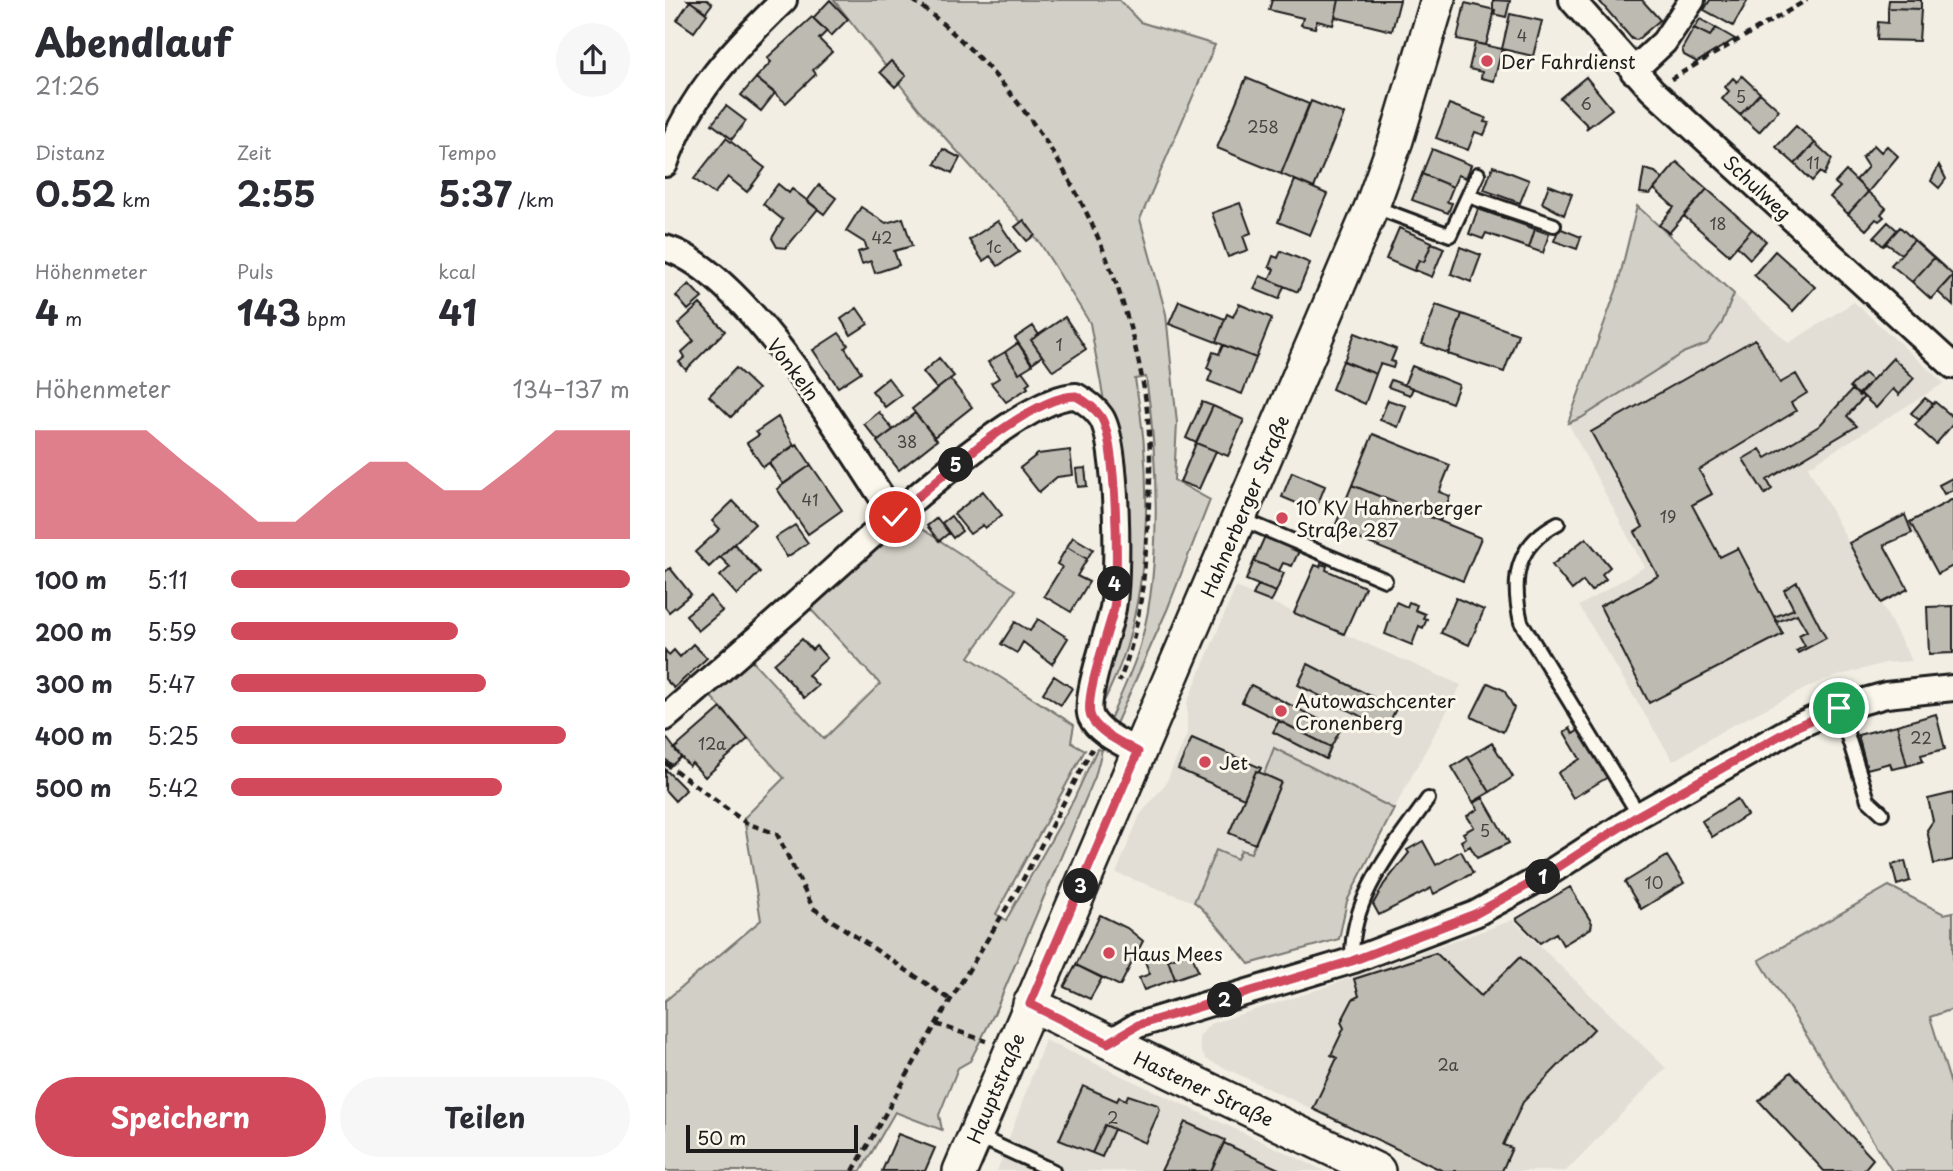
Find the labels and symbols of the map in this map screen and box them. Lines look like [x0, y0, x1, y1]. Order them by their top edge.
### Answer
house number: 4 [1517, 23, 1527, 47]
place label: Der Fahrdienst [1501, 47, 1636, 75]
marker: Der Fahrdienst [1479, 53, 1495, 69]
house number: 5 [1736, 84, 1746, 108]
house number: 6 [1580, 91, 1592, 115]
house number: 258 [1247, 114, 1279, 138]
street label: Schulweg [1718, 148, 1798, 226]
house number: 11 [1806, 150, 1820, 174]
house number: 18 [1709, 211, 1727, 235]
house number: 42 [871, 225, 893, 249]
house number: 1c [986, 234, 1002, 258]
street label: Vonkeln [761, 332, 827, 406]
house number: 1 [1055, 332, 1063, 356]
street label: Hahnerberger Straße [1193, 410, 1295, 602]
house number: 38 [897, 429, 917, 453]
pin: 5 [939, 448, 973, 482]
house number: 41 [802, 487, 818, 511]
pin [865, 487, 925, 547]
place label: 10 KV Hahnerberger Straße 287 [1296, 493, 1482, 543]
house number: 19 [1660, 504, 1676, 528]
marker: 10 KV Hahnerberger Straße 287 [1274, 510, 1290, 526]
pin: 4 [1098, 566, 1133, 602]
pin [1809, 678, 1869, 738]
place label: Autowaschcenter Cronenberg [1295, 686, 1456, 736]
marker: Autowaschcenter Cronenberg [1273, 703, 1289, 719]
house number: 22 [1910, 725, 1932, 749]
house number: 12a [698, 731, 726, 755]
place label: Jet [1219, 748, 1248, 776]
marker: Jet [1197, 754, 1213, 770]
house number: 5 [1480, 818, 1490, 842]
pin: 1 [1525, 860, 1561, 894]
pin: 3 [1063, 868, 1099, 903]
house number: 10 [1645, 870, 1663, 894]
place label: Haus Mees [1123, 939, 1223, 967]
marker: Haus Mees [1101, 945, 1117, 961]
pin: 2 [1207, 982, 1243, 1018]
street label: Hauptstraße [959, 1028, 1031, 1148]
street label: Hastener Straße [1130, 1043, 1278, 1133]
house number: 2a [1438, 1052, 1459, 1076]
house number: 2 [1107, 1105, 1119, 1129]
scale bar [686, 1122, 857, 1154]

